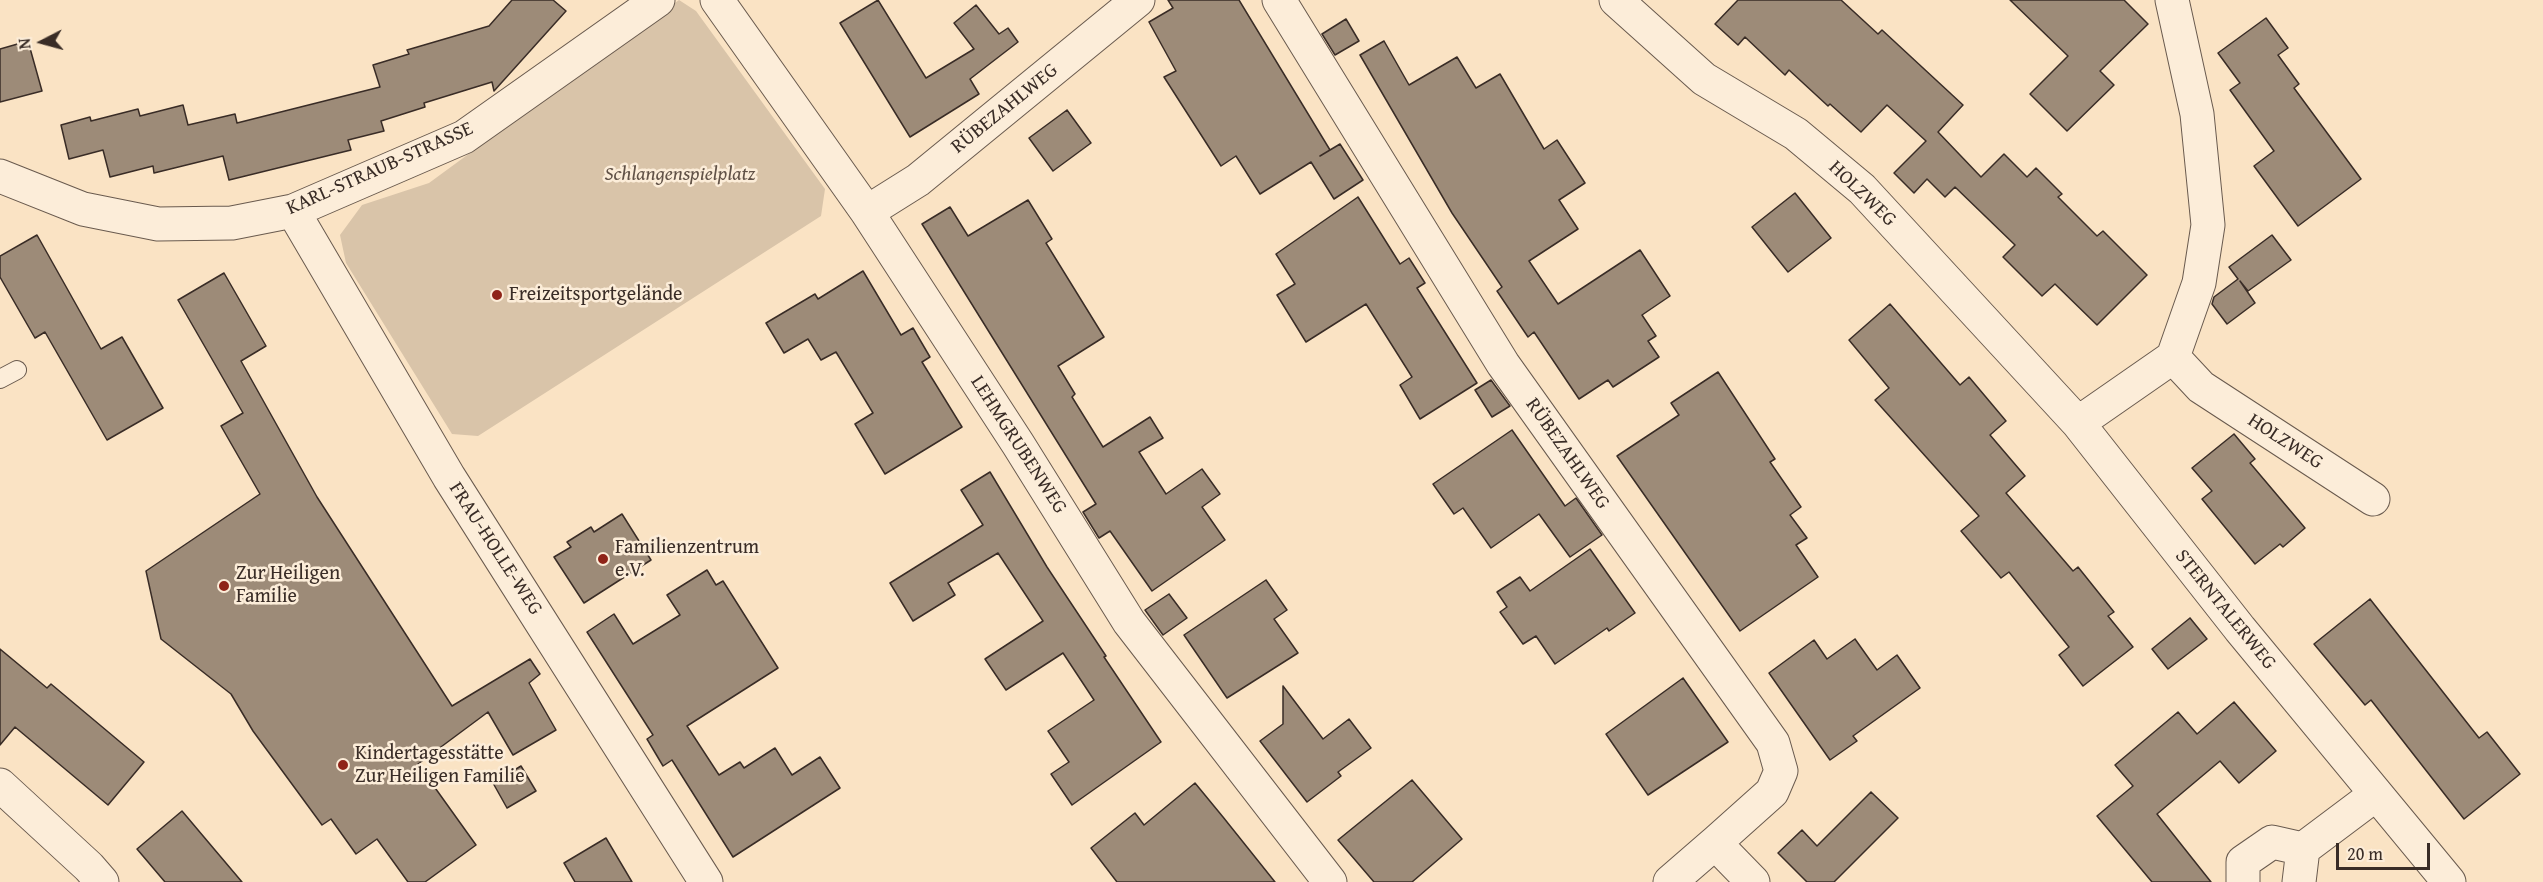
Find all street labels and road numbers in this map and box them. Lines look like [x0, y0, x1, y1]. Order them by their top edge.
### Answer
street label: RÜBEZAHLWEG [947, 59, 1063, 159]
street label: KARL-STRAUB-STRASSE [283, 117, 477, 221]
street label: HOLZWEG [1823, 156, 1901, 232]
street label: LEHMGRUBENWEG [965, 372, 1071, 518]
street label: RÜBEZAHLWEG [1520, 394, 1614, 514]
street label: HOLZWEG [2243, 409, 2327, 475]
street label: FRAU-HOLLE-WEG [443, 478, 547, 620]
street label: STERNTALERWEG [2169, 545, 2281, 675]

